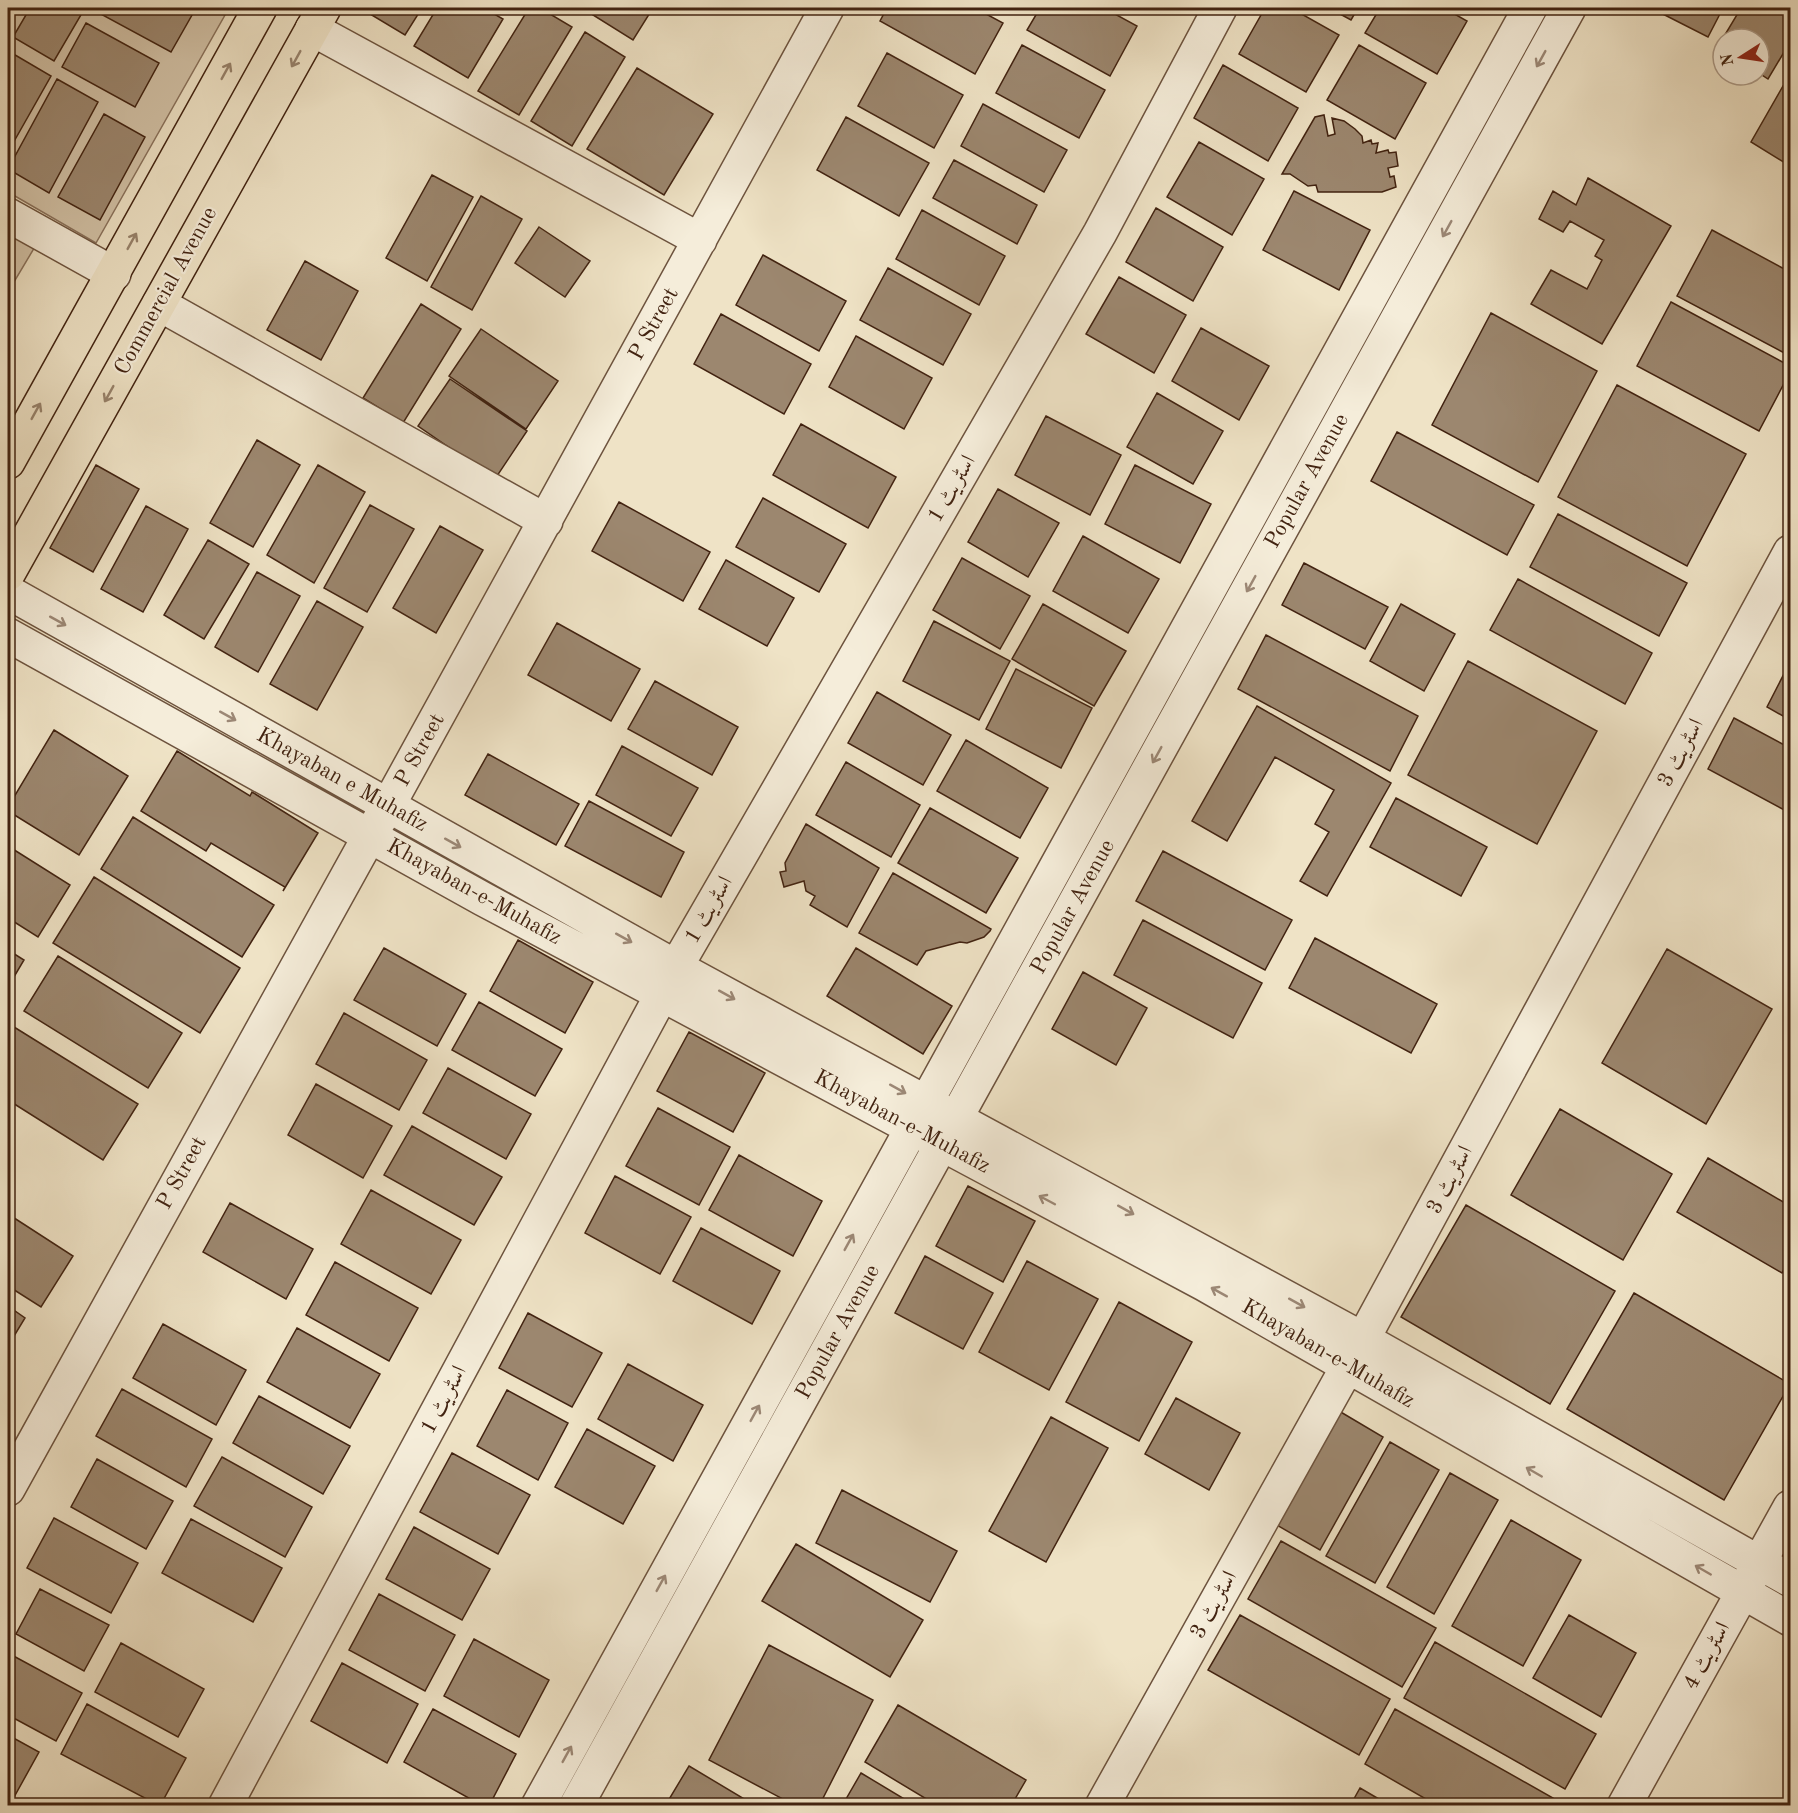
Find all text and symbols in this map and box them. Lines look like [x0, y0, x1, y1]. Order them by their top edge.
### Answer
north arrow [1711, 27, 1771, 87]
one-way arrow [290, 49, 301, 67]
one-way arrow [1535, 50, 1547, 67]
text: N [1719, 51, 1737, 67]
one-way arrow [221, 62, 232, 80]
street label: Commercial Avenue [111, 203, 221, 379]
one-way arrow [1441, 220, 1452, 238]
one-way arrow [127, 233, 138, 251]
street label: P Street [625, 284, 683, 364]
one-way arrow [103, 385, 115, 402]
one-way arrow [31, 403, 42, 421]
street label: Popular Avenue [1261, 410, 1353, 552]
street label: اسٹریٹ 1 [924, 452, 981, 527]
one-way arrow [1245, 575, 1257, 592]
one-way arrow [49, 616, 67, 627]
street label: P Street [391, 710, 449, 790]
one-way arrow [220, 711, 237, 723]
street label: اسٹریٹ 3 [1654, 715, 1709, 791]
street label: Khayaban e Muhafiz [253, 724, 431, 836]
one-way arrow [1151, 745, 1162, 763]
street label: Khayaban-e-Muhafiz [383, 835, 565, 949]
street label: Popular Avenue [1027, 836, 1119, 978]
one-way arrow [444, 837, 461, 849]
street label: اسٹریٹ 1 [681, 873, 738, 948]
one-way arrow [614, 933, 632, 944]
one-way arrow [718, 990, 736, 1001]
street label: Khayaban-e-Muhafiz [810, 1066, 994, 1178]
one-way arrow [889, 1083, 906, 1095]
street label: P Street [153, 1133, 211, 1213]
street label: اسٹریٹ 3 [1423, 1142, 1478, 1218]
one-way arrow [1039, 1194, 1056, 1206]
one-way arrow [1117, 1204, 1134, 1216]
one-way arrow [843, 1234, 855, 1251]
street label: Popular Avenue [792, 1261, 884, 1403]
one-way arrow [1210, 1286, 1228, 1297]
street label: Khayaban-e-Muhafiz [1238, 1296, 1418, 1412]
one-way arrow [1288, 1298, 1306, 1309]
street label: اسٹریٹ 1 [417, 1362, 472, 1438]
one-way arrow [750, 1404, 761, 1422]
one-way arrow [1526, 1466, 1543, 1478]
one-way arrow [1695, 1564, 1712, 1576]
street label: اسٹریٹ 3 [1187, 1567, 1242, 1643]
one-way arrow [656, 1575, 667, 1593]
street label: اسٹریٹ 4 [1680, 1618, 1735, 1694]
one-way arrow [561, 1746, 573, 1763]

